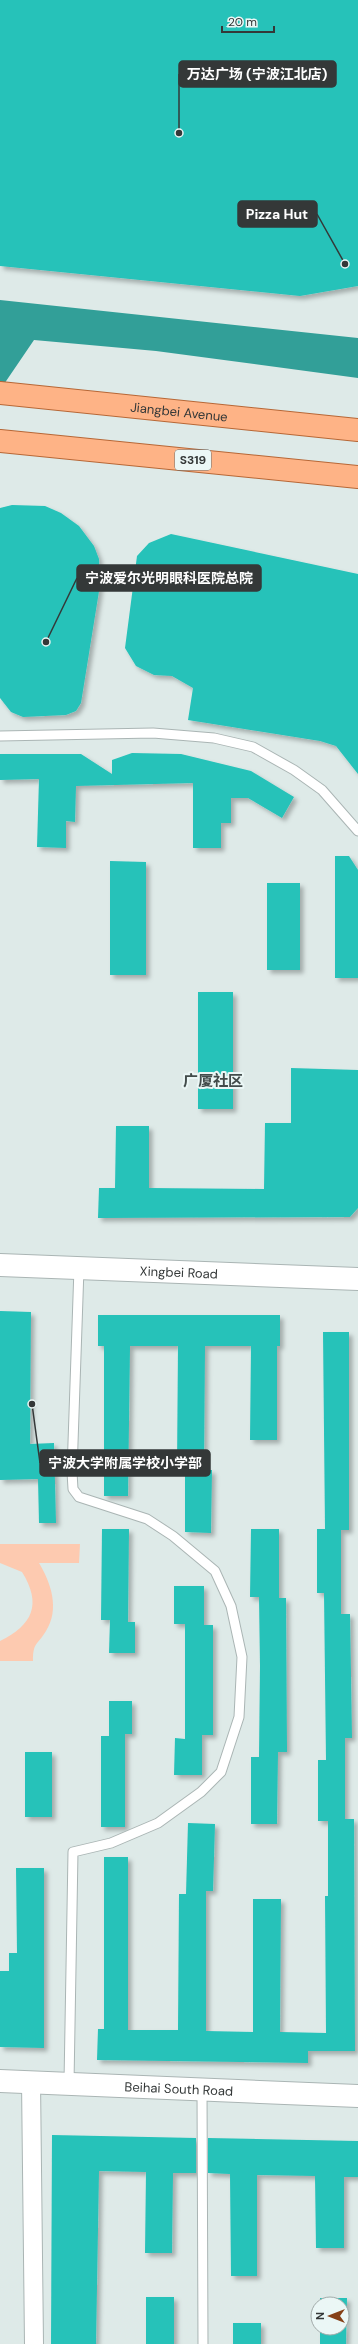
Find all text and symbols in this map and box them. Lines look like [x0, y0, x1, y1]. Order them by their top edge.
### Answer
scale bar [222, 8, 274, 34]
text: 20 m [228, 14, 257, 30]
callout: 万达广场 (宁波江北店) [179, 61, 336, 87]
text: 万达广场 (宁波江北店) [187, 65, 328, 83]
callout: Pizza Hut [238, 201, 317, 227]
text: Pizza Hut [246, 205, 308, 223]
street label: Jiangbei Avenue [129, 399, 229, 425]
road number: S319 [175, 450, 211, 470]
callout: 宁波爱尔光明眼科医院总院 [77, 565, 261, 591]
text: 宁波爱尔光明眼科医院总院 [85, 569, 253, 587]
district label: 广厦社区 [183, 1071, 243, 1091]
street label: Xingbei Road [139, 1262, 218, 1283]
callout: 宁波大学附属学校小学部 [40, 1450, 210, 1476]
text: 宁波大学附属学校小学部 [48, 1454, 202, 1472]
street label: Beihai South Road [124, 2078, 233, 2100]
north arrow [310, 2296, 350, 2336]
text: N [313, 2312, 327, 2320]

